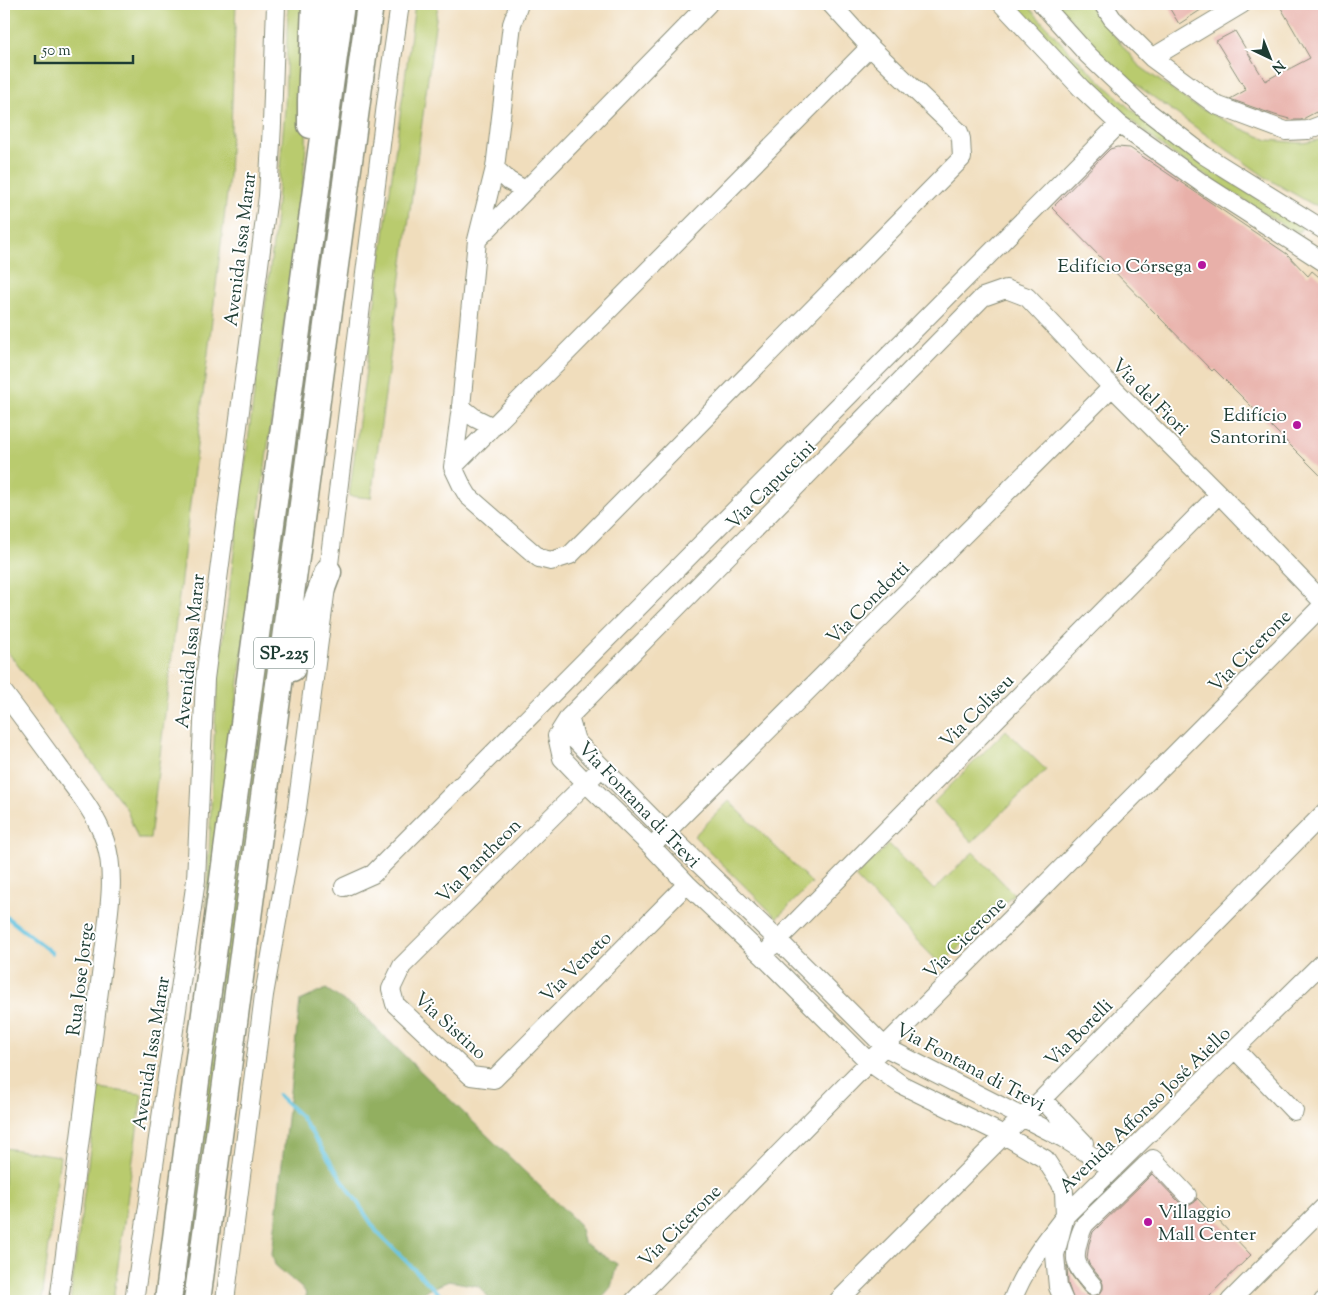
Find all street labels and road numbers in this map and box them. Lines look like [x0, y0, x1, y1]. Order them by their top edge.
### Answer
street label: Avenida Issa Marar [219, 171, 264, 328]
street label: Via del Fiori [1104, 353, 1194, 443]
street label: Via Capuccini [721, 435, 823, 537]
street label: Via Condotti [821, 556, 916, 651]
street label: Avenida Issa Marar [170, 573, 213, 730]
street label: Via Cicerone [1203, 604, 1298, 699]
road number: SP-225 [254, 638, 314, 668]
street label: Via Coliseu [934, 668, 1021, 755]
street label: Via Fontana di Trevi [571, 737, 706, 875]
street label: Via Pantheon [431, 813, 528, 910]
street label: Via Cicerone [918, 891, 1013, 986]
street label: Rua Jose Jorge [61, 921, 102, 1038]
street label: Via Veneto [535, 926, 619, 1010]
street label: Avenida Issa Marar [127, 975, 178, 1132]
street label: Via Sistino [407, 987, 492, 1067]
street label: Via Borelli [1040, 994, 1120, 1074]
street label: Via Fontana di Trevi [890, 1017, 1050, 1119]
street label: Avenida Affonso José Aiello [1054, 1021, 1238, 1200]
street label: Via Cicerone [633, 1179, 728, 1274]

